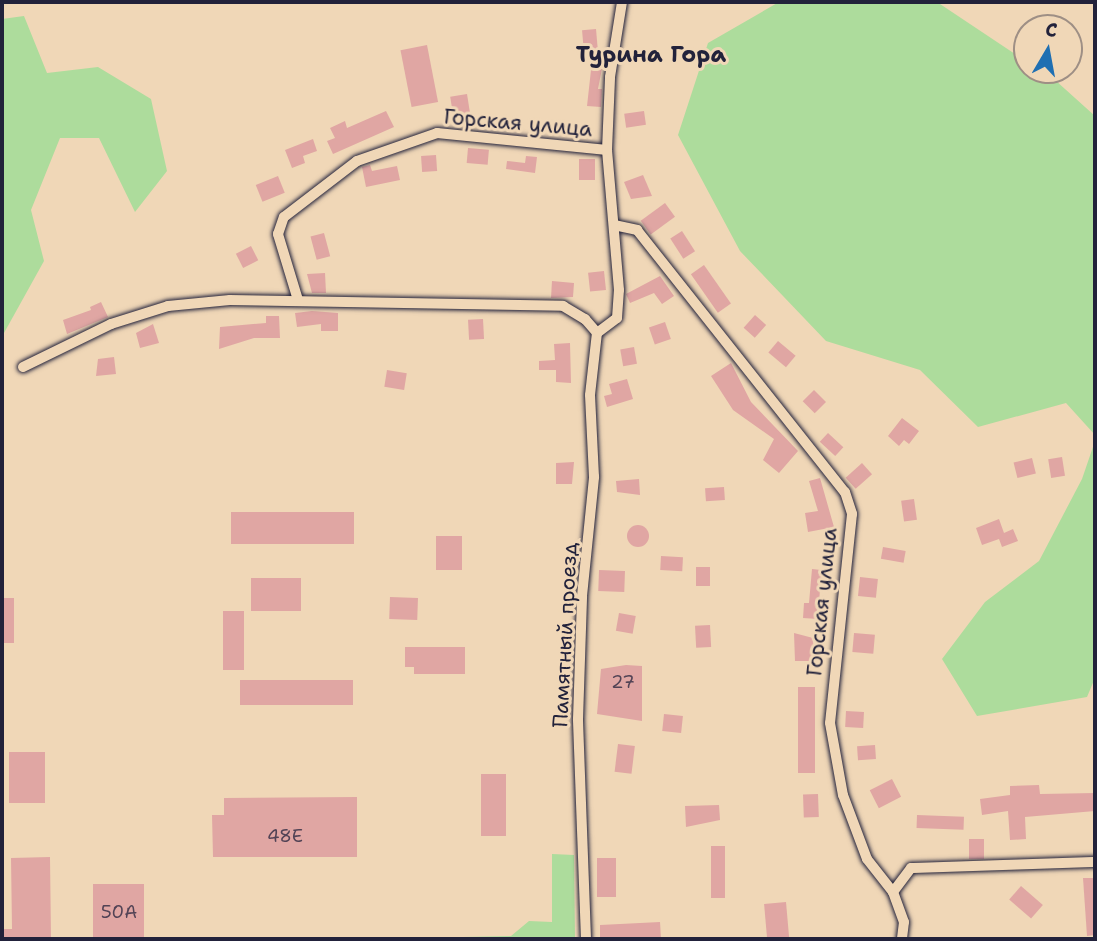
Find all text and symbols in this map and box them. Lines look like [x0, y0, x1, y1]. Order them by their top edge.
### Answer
north arrow [1013, 14, 1083, 84]
text: С [1043, 16, 1059, 43]
district label: Турина Гора [576, 40, 726, 68]
street label: Горская улица [443, 104, 593, 142]
street label: Горская улица [802, 527, 842, 677]
street label: Памятный проезд [548, 542, 582, 728]
house number: 27 [611, 671, 635, 693]
house number: 48Е [267, 825, 303, 847]
house number: 50А [101, 901, 137, 923]

